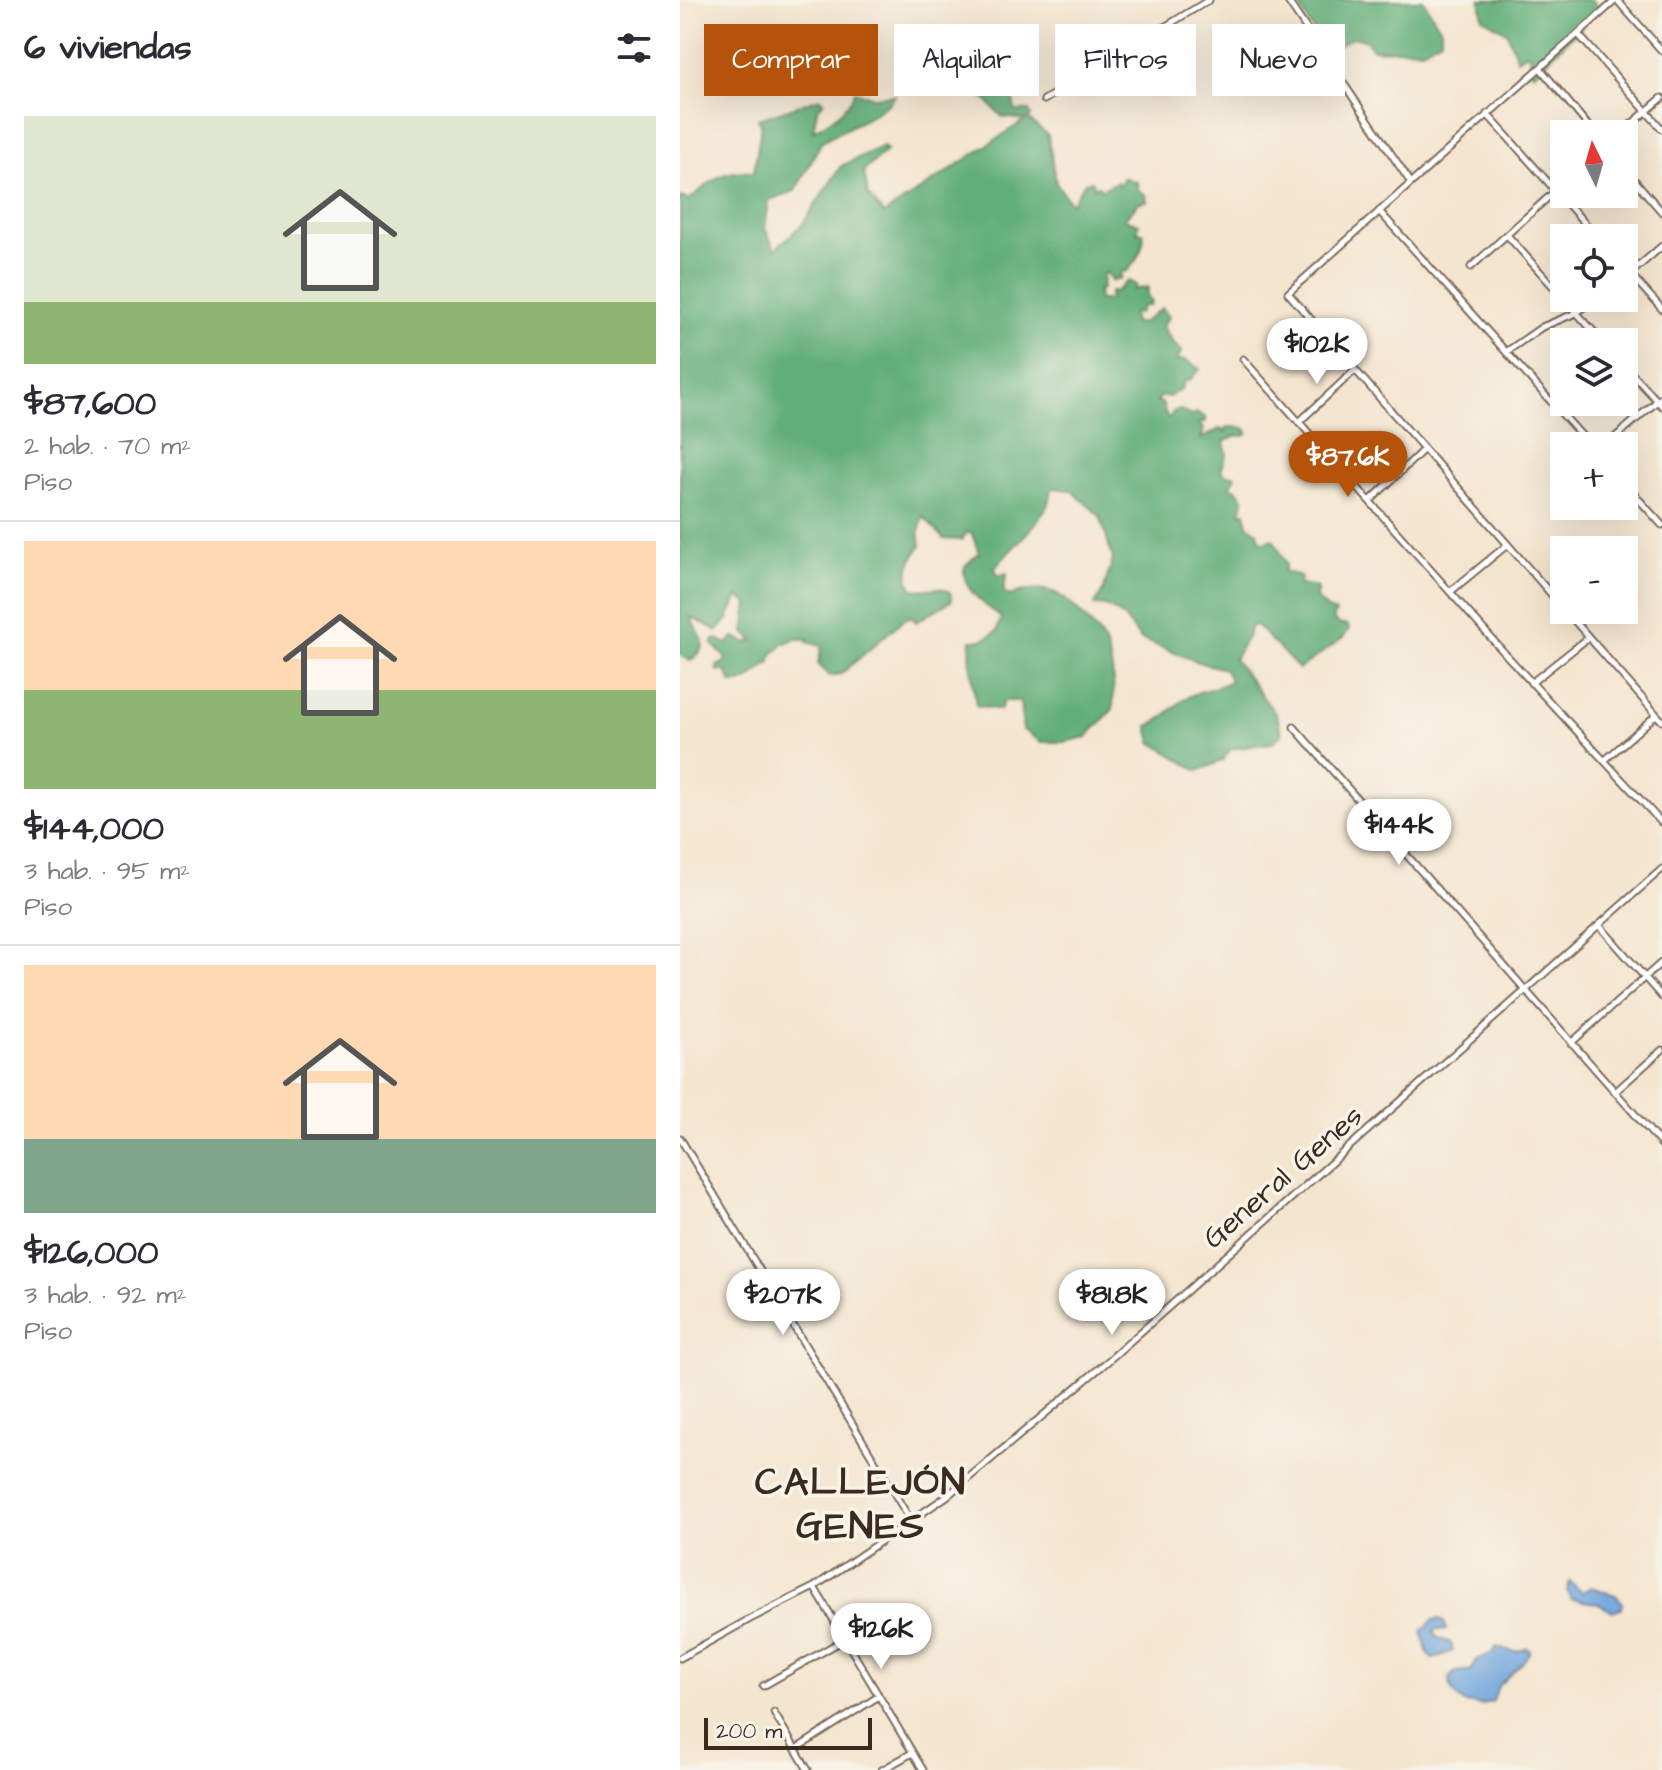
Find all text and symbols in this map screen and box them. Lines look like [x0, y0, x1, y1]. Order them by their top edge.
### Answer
text: 6 viviendas [24, 24, 192, 72]
chip: Comprar [704, 24, 878, 96]
chip: Alquilar [894, 24, 1039, 96]
chip: Filtros [1055, 24, 1196, 96]
chip: Nuevo [1212, 24, 1345, 96]
icon: filters [612, 26, 656, 70]
north arrow [1550, 120, 1638, 208]
map controls [1550, 120, 1638, 624]
icon: home [268, 168, 412, 312]
button: locate [1550, 224, 1638, 312]
pin: $102K [1261, 318, 1373, 386]
text: $102K [1285, 326, 1349, 362]
button: layers [1550, 328, 1638, 416]
text: $87,600 [24, 380, 156, 428]
text: 2 hab. · 70 m² [24, 428, 191, 464]
pin: $87.6K [1283, 431, 1413, 499]
button: + [1550, 432, 1638, 520]
text: $87.6K [1306, 439, 1390, 475]
text: Piso [24, 464, 72, 500]
button: − [1550, 536, 1638, 624]
icon: home [268, 593, 412, 737]
pin: $144K [1343, 799, 1455, 867]
text: $144,000 [24, 805, 164, 853]
text: $144K [1365, 807, 1433, 843]
text: 3 hab. · 95 m² [24, 853, 190, 889]
text: Piso [24, 889, 72, 925]
icon: home [268, 1017, 412, 1161]
street label: General Genes [1194, 1096, 1372, 1258]
text: $126,000 [24, 1229, 158, 1277]
pin: $207K [727, 1269, 839, 1337]
pin: $81.8K [1047, 1269, 1177, 1337]
text: 3 hab. · 92 m² [24, 1277, 187, 1313]
text: $207K [744, 1277, 822, 1313]
text: $81.8K [1077, 1277, 1147, 1313]
text: Piso [24, 1313, 72, 1349]
district label: CALLEJÓN GENES [755, 1457, 967, 1553]
pin: $126K [825, 1603, 937, 1671]
text: $126K [849, 1611, 913, 1647]
scale bar [704, 1714, 872, 1750]
text: 200 m [716, 1716, 782, 1747]

